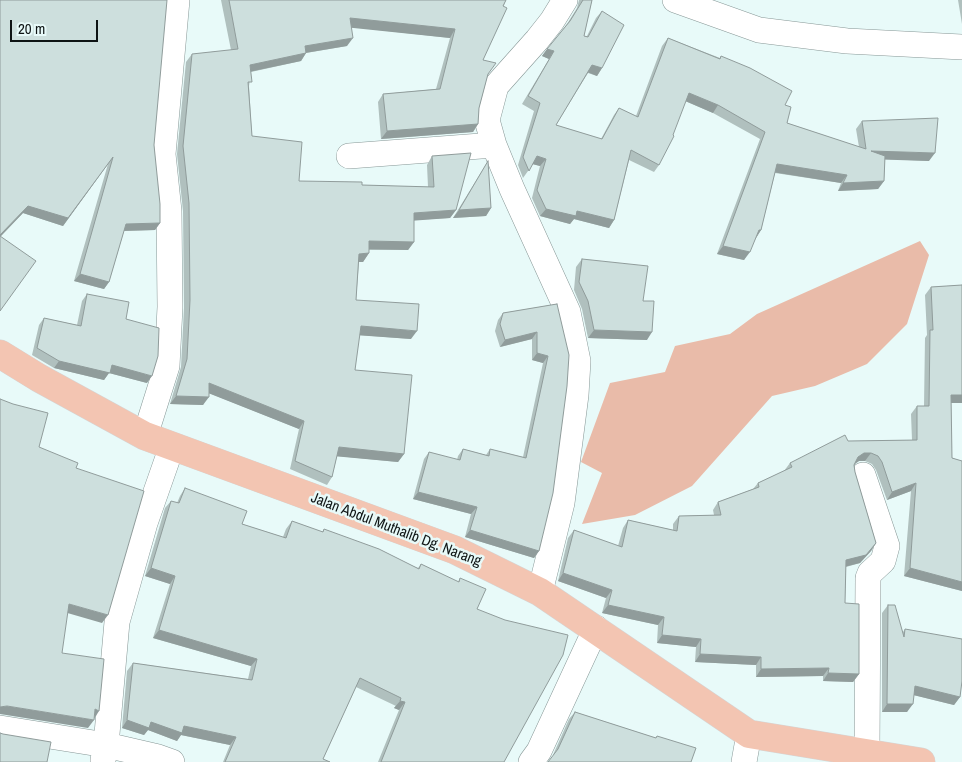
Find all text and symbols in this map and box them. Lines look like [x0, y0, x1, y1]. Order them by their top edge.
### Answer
scale bar [12, 10, 100, 42]
text: 20 m [18, 18, 45, 39]
street label: Jalan Abdul Muthalib Dg. Narang [308, 489, 484, 571]

